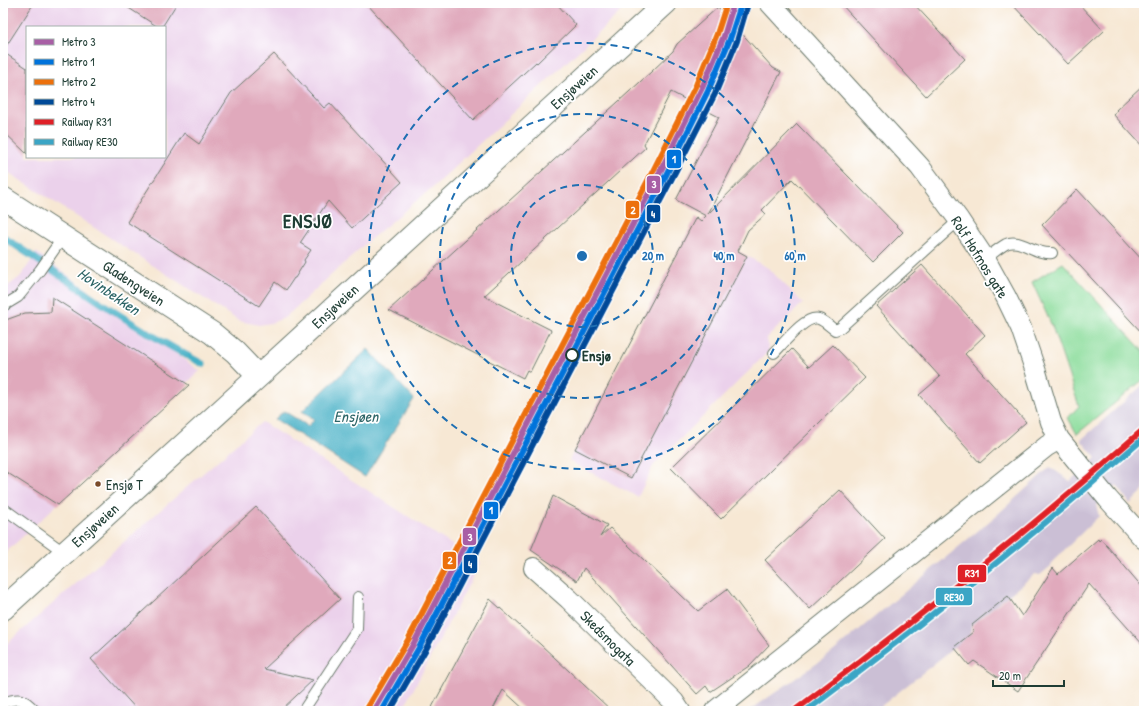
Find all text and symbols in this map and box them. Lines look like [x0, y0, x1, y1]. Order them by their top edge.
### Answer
legend [26, 26, 166, 158]
text: Metro 3 [62, 33, 96, 50]
text: Metro 1 [62, 53, 95, 70]
street label: Ensjøveien [546, 60, 602, 114]
text: Metro 2 [62, 73, 96, 90]
text: Metro 4 [62, 93, 95, 110]
text: Railway R31 [62, 113, 111, 130]
text: Railway RE30 [62, 133, 118, 150]
line badge: 1 [666, 149, 682, 169]
text: 1 [672, 152, 676, 166]
line badge: 3 [646, 175, 661, 194]
text: 3 [652, 177, 657, 191]
line badge: 2 [625, 200, 640, 219]
text: 2 [630, 203, 636, 217]
line badge: 4 [646, 204, 661, 223]
text: 4 [651, 207, 655, 221]
district label: ENSJØ [283, 208, 333, 234]
street label: Rolf Hofmos gate [946, 212, 1014, 302]
text: 20 m [642, 247, 664, 264]
text: 40 m [714, 247, 734, 264]
text: 60 m [784, 247, 806, 264]
centre of rings [575, 249, 589, 263]
street label: Gladengveien [99, 255, 169, 311]
water label: Hovinbekken [73, 262, 146, 321]
street label: Ensjøveien [307, 279, 363, 333]
place label: Ensjø [582, 345, 611, 366]
marker: Ensjø [565, 348, 579, 362]
water label: Ensjøen [334, 405, 380, 427]
place label: Ensjø T [106, 475, 143, 495]
marker: Ensjø T [93, 479, 103, 489]
street label: Ensjøveien [67, 498, 123, 552]
line badge: 1 [483, 501, 499, 520]
text: 1 [489, 503, 493, 517]
line badge: 3 [462, 527, 477, 546]
text: 3 [468, 530, 473, 544]
line badge: 2 [442, 551, 457, 570]
text: 2 [447, 553, 453, 567]
line badge: 4 [463, 554, 478, 574]
text: 4 [468, 557, 472, 571]
line badge: R31 [957, 564, 987, 583]
text: R31 [965, 566, 979, 580]
line badge: RE30 [935, 587, 973, 606]
text: RE30 [944, 590, 964, 604]
street label: Skedsmogata [576, 606, 640, 670]
scale bar [993, 662, 1064, 688]
text: 20 m [999, 667, 1021, 684]

